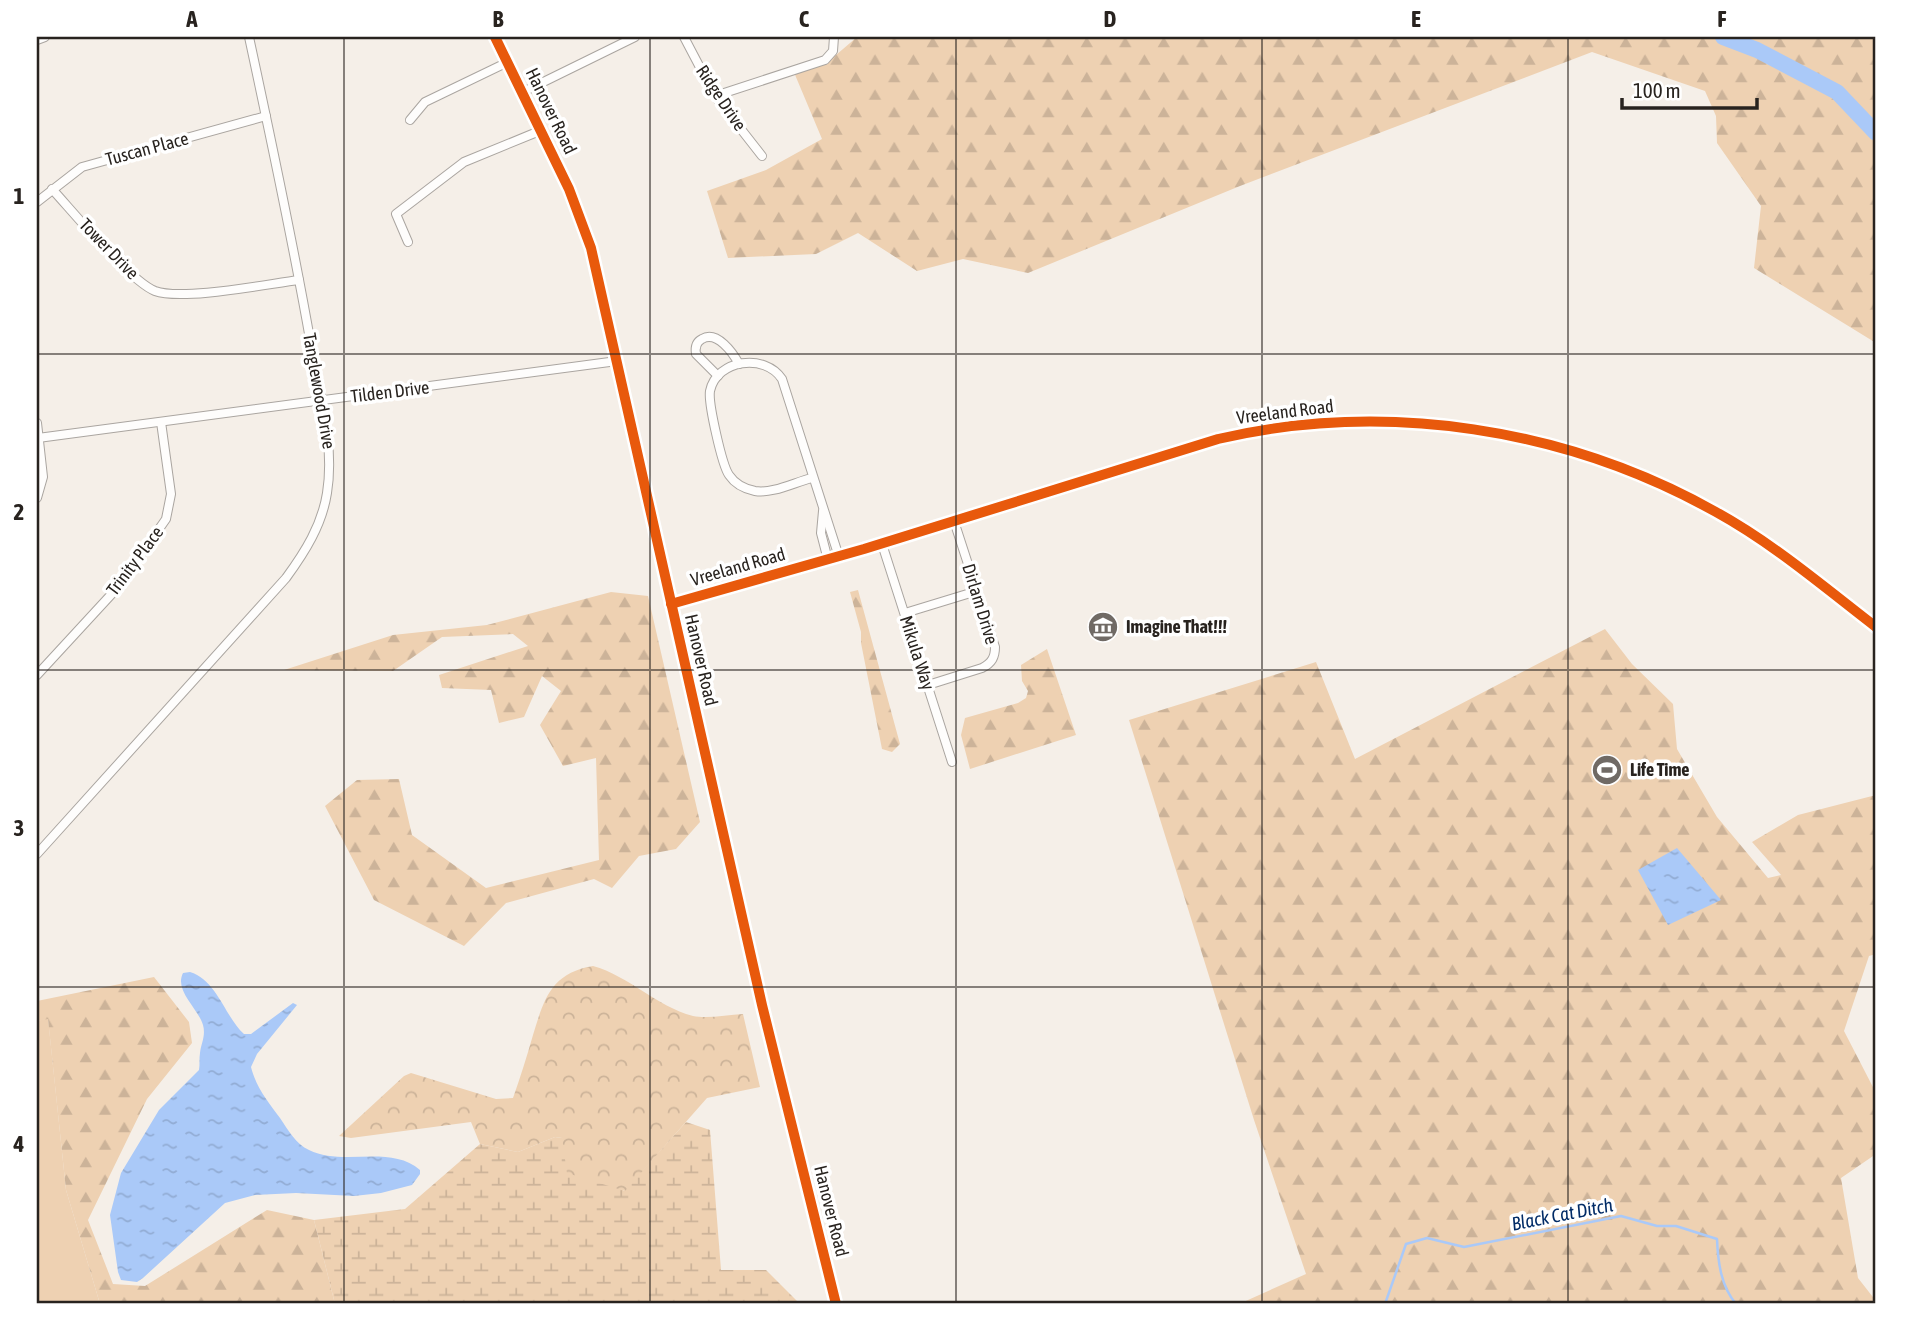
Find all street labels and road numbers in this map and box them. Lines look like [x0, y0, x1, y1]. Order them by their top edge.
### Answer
street label: Ridge Drive [692, 61, 751, 135]
street label: Hanover Road [522, 64, 581, 157]
street label: Tuscan Place [103, 127, 191, 170]
street label: Tower Drive [75, 214, 144, 283]
street label: Tanglewood Drive [299, 331, 340, 451]
street label: Tilden Drive [349, 376, 430, 407]
street label: Vreeland Road [1235, 395, 1335, 428]
street label: Trinity Place [102, 522, 167, 599]
street label: Vreeland Road [688, 543, 788, 590]
street label: Dirlam Drive [958, 561, 1003, 647]
street label: Hanover Road [681, 612, 722, 708]
street label: Mikula Way [896, 613, 939, 693]
street label: Hanover Road [810, 1163, 853, 1259]

